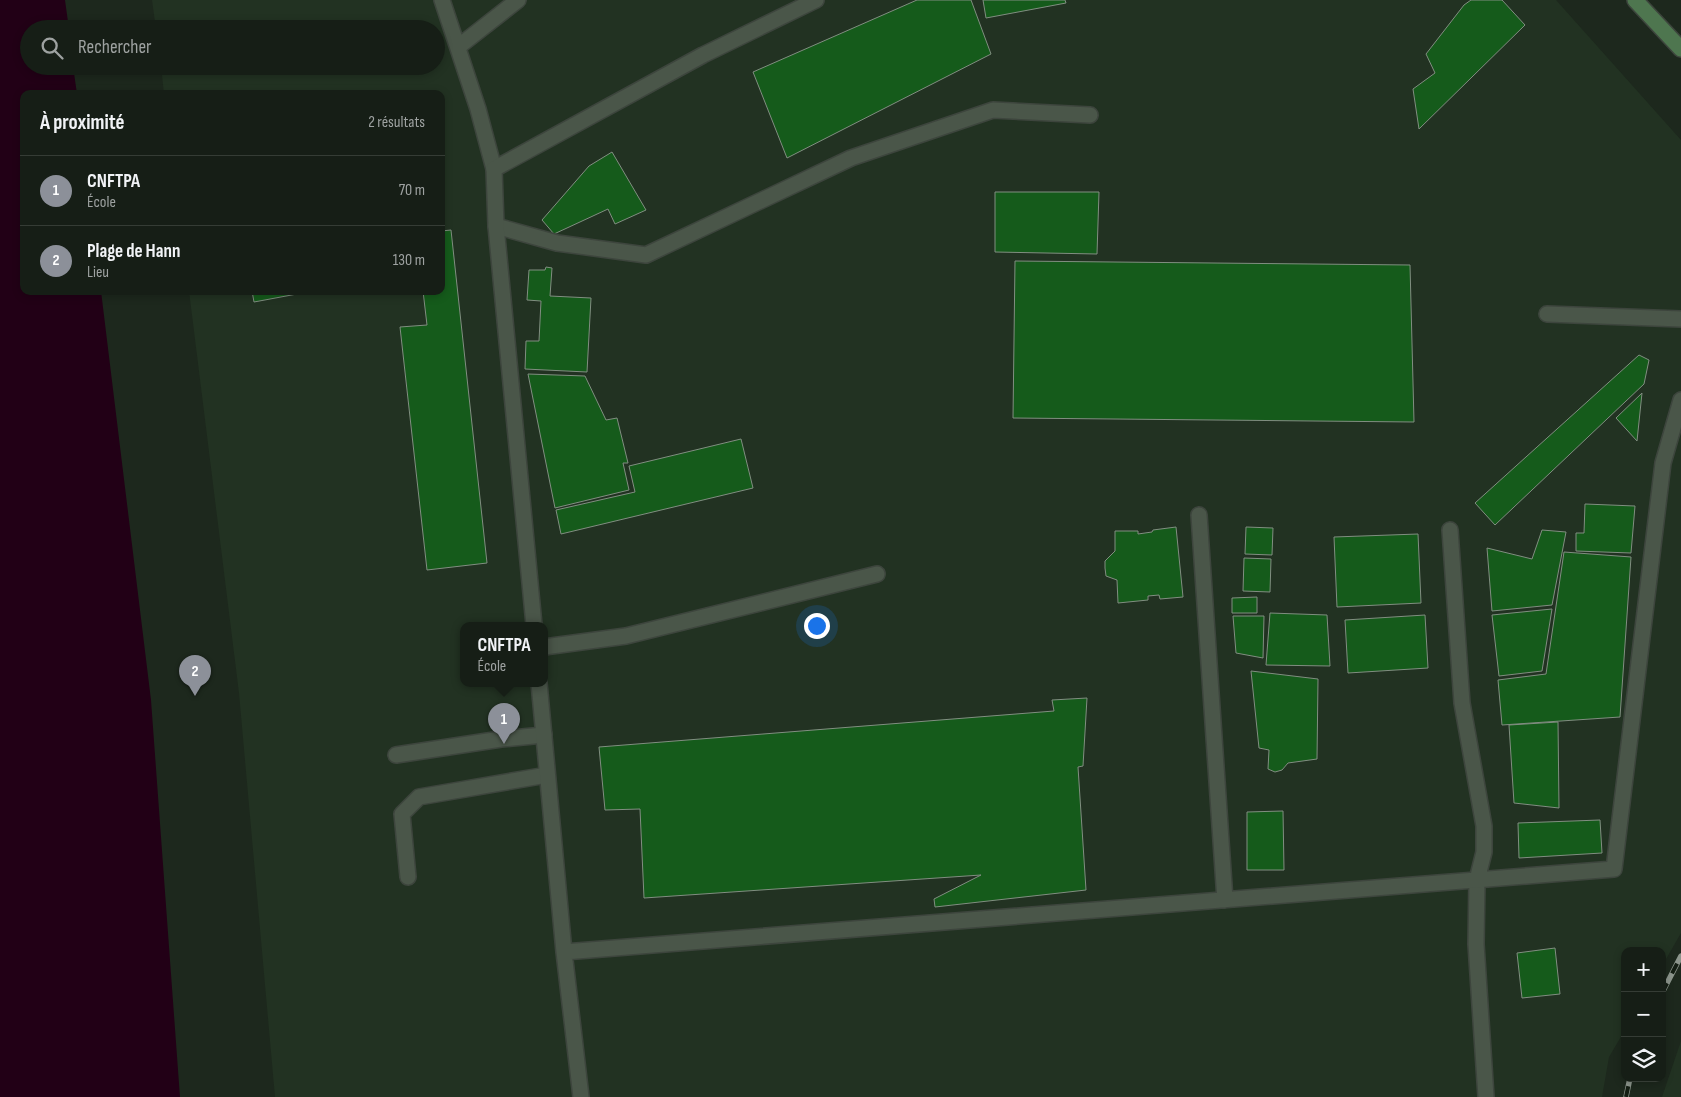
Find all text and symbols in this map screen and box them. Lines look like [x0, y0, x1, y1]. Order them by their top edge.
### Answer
search box [20, 20, 445, 75]
icon: search [38, 34, 66, 62]
text: Rechercher [78, 36, 152, 59]
text: À proximité [40, 110, 125, 135]
text: 2 résultats [368, 113, 425, 132]
text: CNFTPA [87, 170, 140, 193]
text: 1 [53, 181, 59, 200]
text: 70 m [399, 181, 425, 200]
text: École [87, 193, 116, 212]
text: Plage de Hann [87, 240, 180, 263]
text: 2 [52, 251, 60, 270]
text: 130 m [393, 251, 425, 270]
text: Lieu [87, 263, 109, 282]
your location [804, 613, 830, 639]
popup [460, 622, 548, 687]
text: CNFTPA [477, 634, 531, 657]
pin: 2 [179, 655, 211, 696]
text: École [477, 657, 506, 676]
pin: 1 [488, 703, 520, 744]
map controls [1621, 947, 1666, 1082]
button: + [1621, 947, 1666, 992]
button: − [1621, 992, 1666, 1037]
button: layers [1621, 1037, 1666, 1082]

